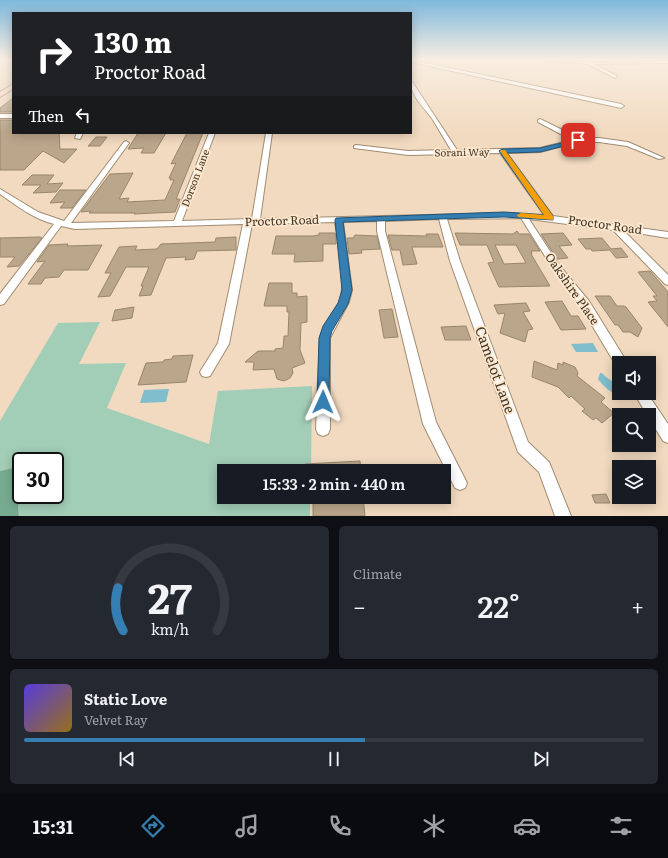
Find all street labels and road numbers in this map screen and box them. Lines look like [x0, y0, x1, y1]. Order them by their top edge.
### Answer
street label: Sorani Way [434, 144, 490, 159]
street label: Dorson Lane [177, 147, 212, 209]
street label: Proctor Road [244, 210, 320, 230]
street label: Proctor Road [567, 210, 644, 238]
street label: Oakshire Place [541, 249, 604, 328]
street label: Camelot Lane [471, 323, 521, 416]

